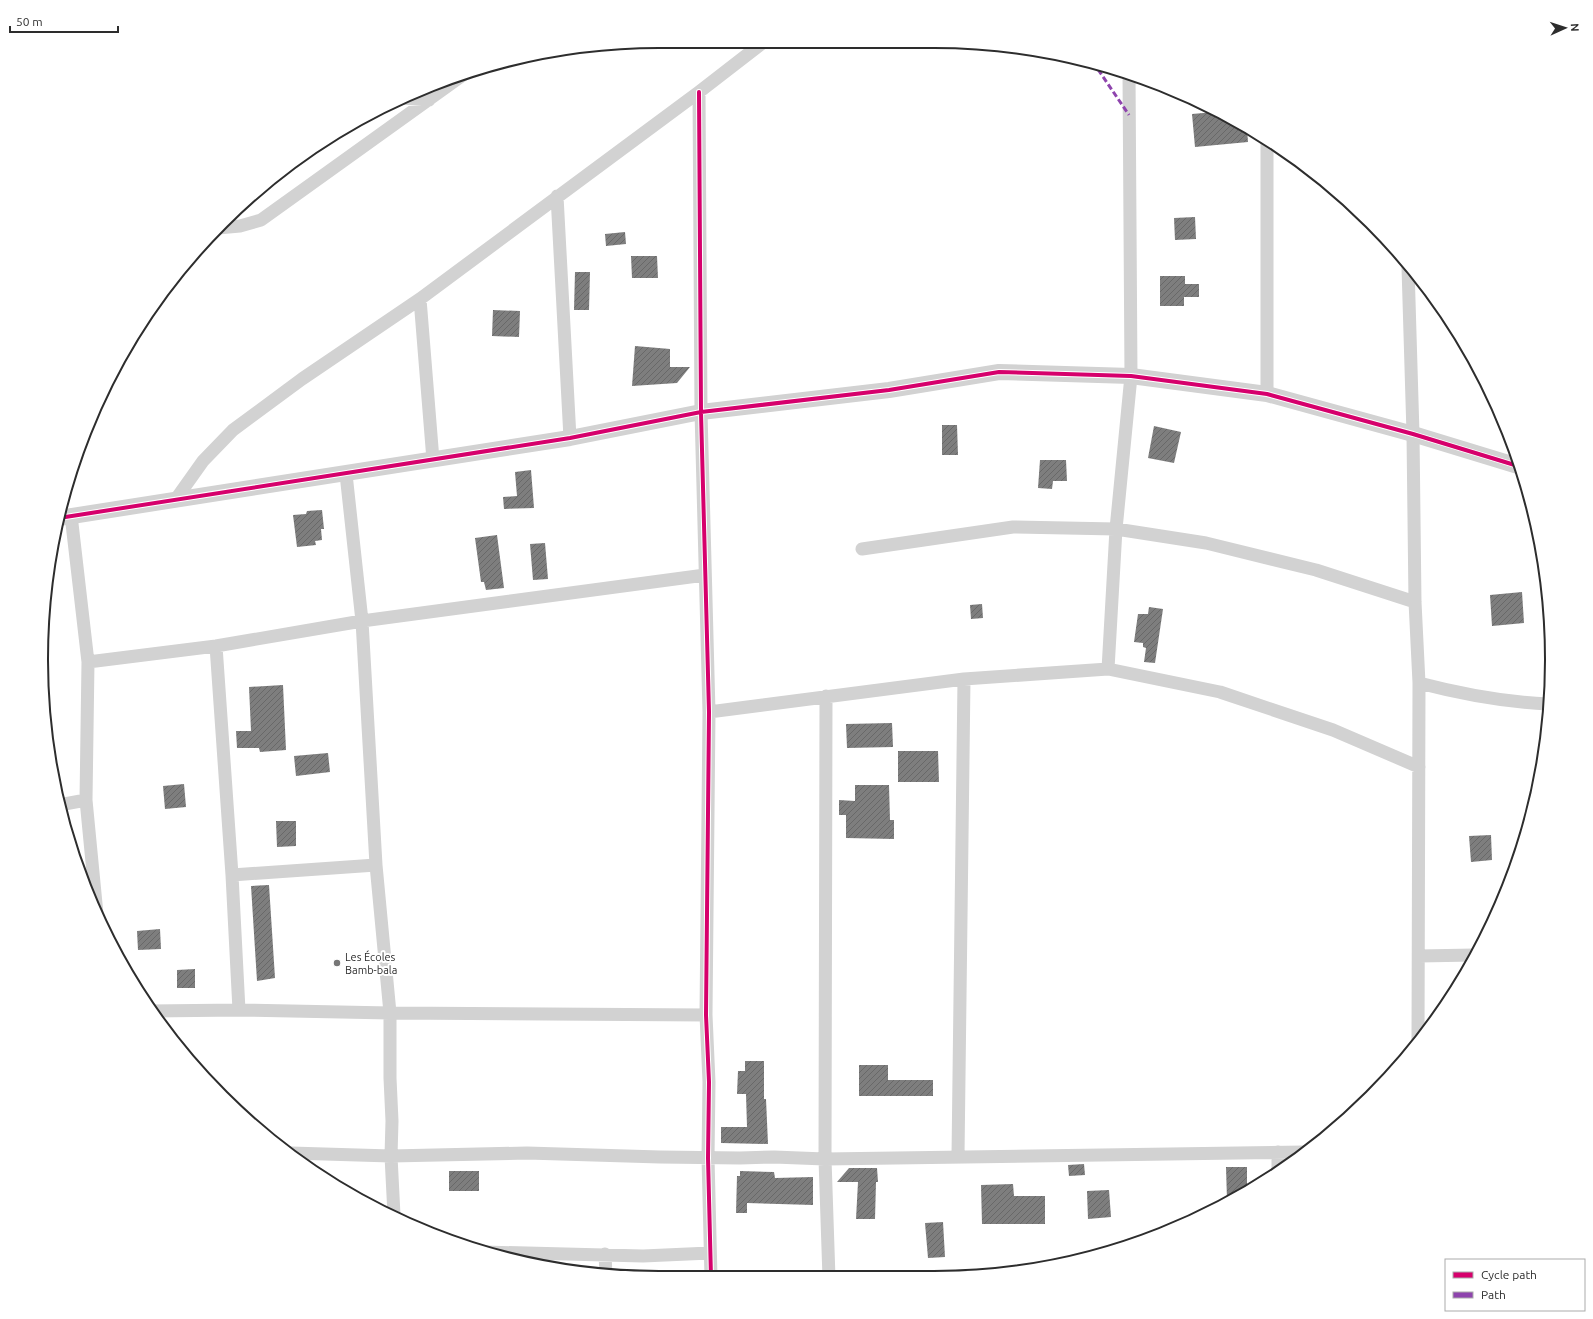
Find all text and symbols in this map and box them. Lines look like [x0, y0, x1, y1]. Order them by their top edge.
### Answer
scale bar [10, 8, 118, 34]
north arrow [1545, 8, 1585, 48]
text: 50 m [16, 15, 43, 28]
text: N [1569, 23, 1581, 32]
place label: Les Écoles Bamb-bala [345, 950, 397, 976]
marker: Les Écoles Bamb-bala [332, 958, 342, 968]
legend [1445, 1259, 1585, 1311]
text: Cycle path [1481, 1268, 1537, 1281]
text: Path [1481, 1288, 1506, 1301]

